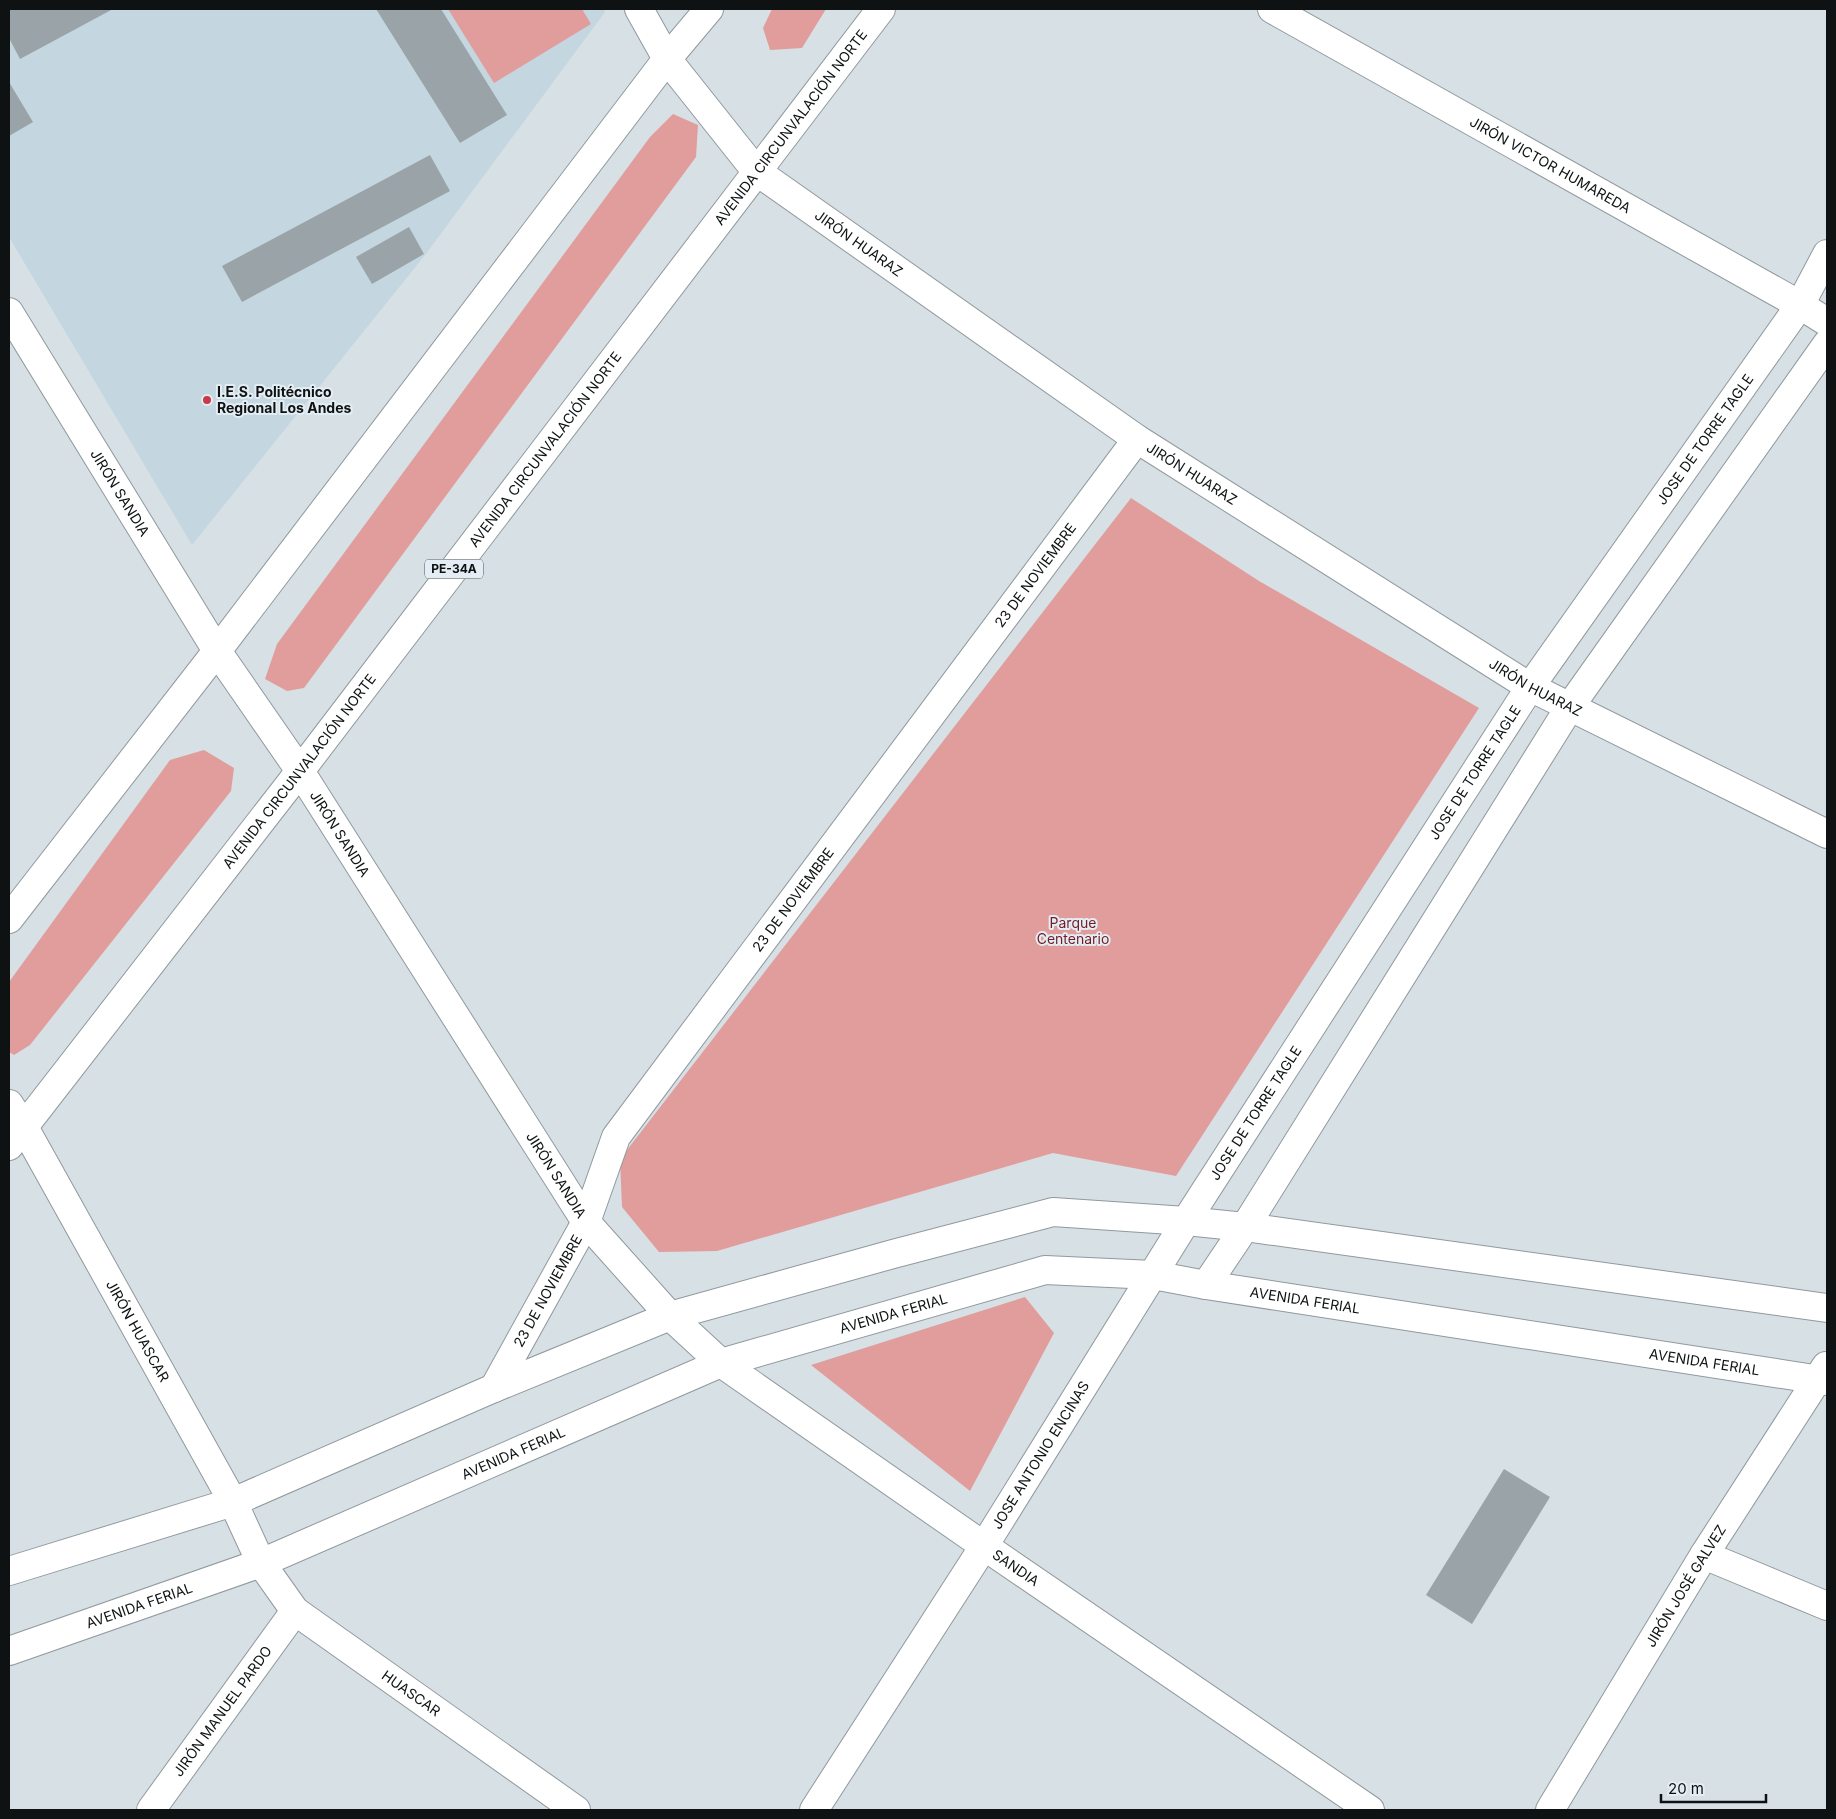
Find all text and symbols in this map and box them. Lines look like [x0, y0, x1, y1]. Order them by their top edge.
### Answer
street label: AVENIDA CIRCUNVALACIÓN NORTE [710, 26, 870, 228]
street label: JIRÓN VICTOR HUMAREDA [1467, 113, 1634, 217]
street label: JIRÓN HUARAZ [812, 206, 906, 280]
street label: AVENIDA CIRCUNVALACIÓN NORTE [465, 348, 625, 550]
street label: JOSE DE TORRE TAGLE [1653, 371, 1757, 508]
place label: I.E.S. Politécnico Regional Los Andes [217, 383, 352, 416]
marker: I.E.S. Politécnico Regional Los Andes [201, 394, 213, 406]
street label: JIRÓN HUARAZ [1144, 438, 1240, 508]
street label: JIRÓN SANDIA [87, 446, 154, 539]
street label: 23 DE NOVIEMBRE [991, 519, 1079, 630]
road number: PE-34A [425, 560, 483, 578]
street label: JIRÓN HUARAZ [1486, 654, 1585, 719]
street label: AVENIDA CIRCUNVALACIÓN NORTE [219, 670, 379, 872]
street label: JOSE DE TORRE TAGLE [1425, 702, 1524, 843]
street label: JIRÓN SANDIA [307, 787, 374, 880]
street label: 23 DE NOVIEMBRE [748, 844, 837, 955]
park label: Parque Centenario [1037, 914, 1109, 947]
street label: JOSE DE TORRE TAGLE [1206, 1043, 1304, 1183]
street label: JIRÓN SANDIA [523, 1128, 590, 1221]
street label: 23 DE NOVIEMBRE [510, 1232, 585, 1350]
street label: JIRÓN HUASCAR [103, 1277, 173, 1385]
street label: AVENIDA FERIAL [1249, 1283, 1362, 1317]
street label: AVENIDA FERIAL [837, 1289, 949, 1337]
street label: AVENIDA FERIAL [1648, 1345, 1761, 1378]
street label: JOSE ANTONIO ENCINAS [988, 1378, 1092, 1532]
street label: AVENIDA FERIAL [459, 1423, 568, 1483]
street label: JIRÓN JOSÉ GALVEZ [1642, 1522, 1729, 1650]
street label: SANDIA [989, 1545, 1043, 1589]
street label: AVENIDA FERIAL [84, 1579, 195, 1631]
street label: JIRÓN MANUEL PARDO [169, 1642, 275, 1779]
street label: HUASCAR [379, 1666, 444, 1719]
scale bar [1661, 1772, 1766, 1804]
text: 20 m [1668, 1779, 1704, 1798]

